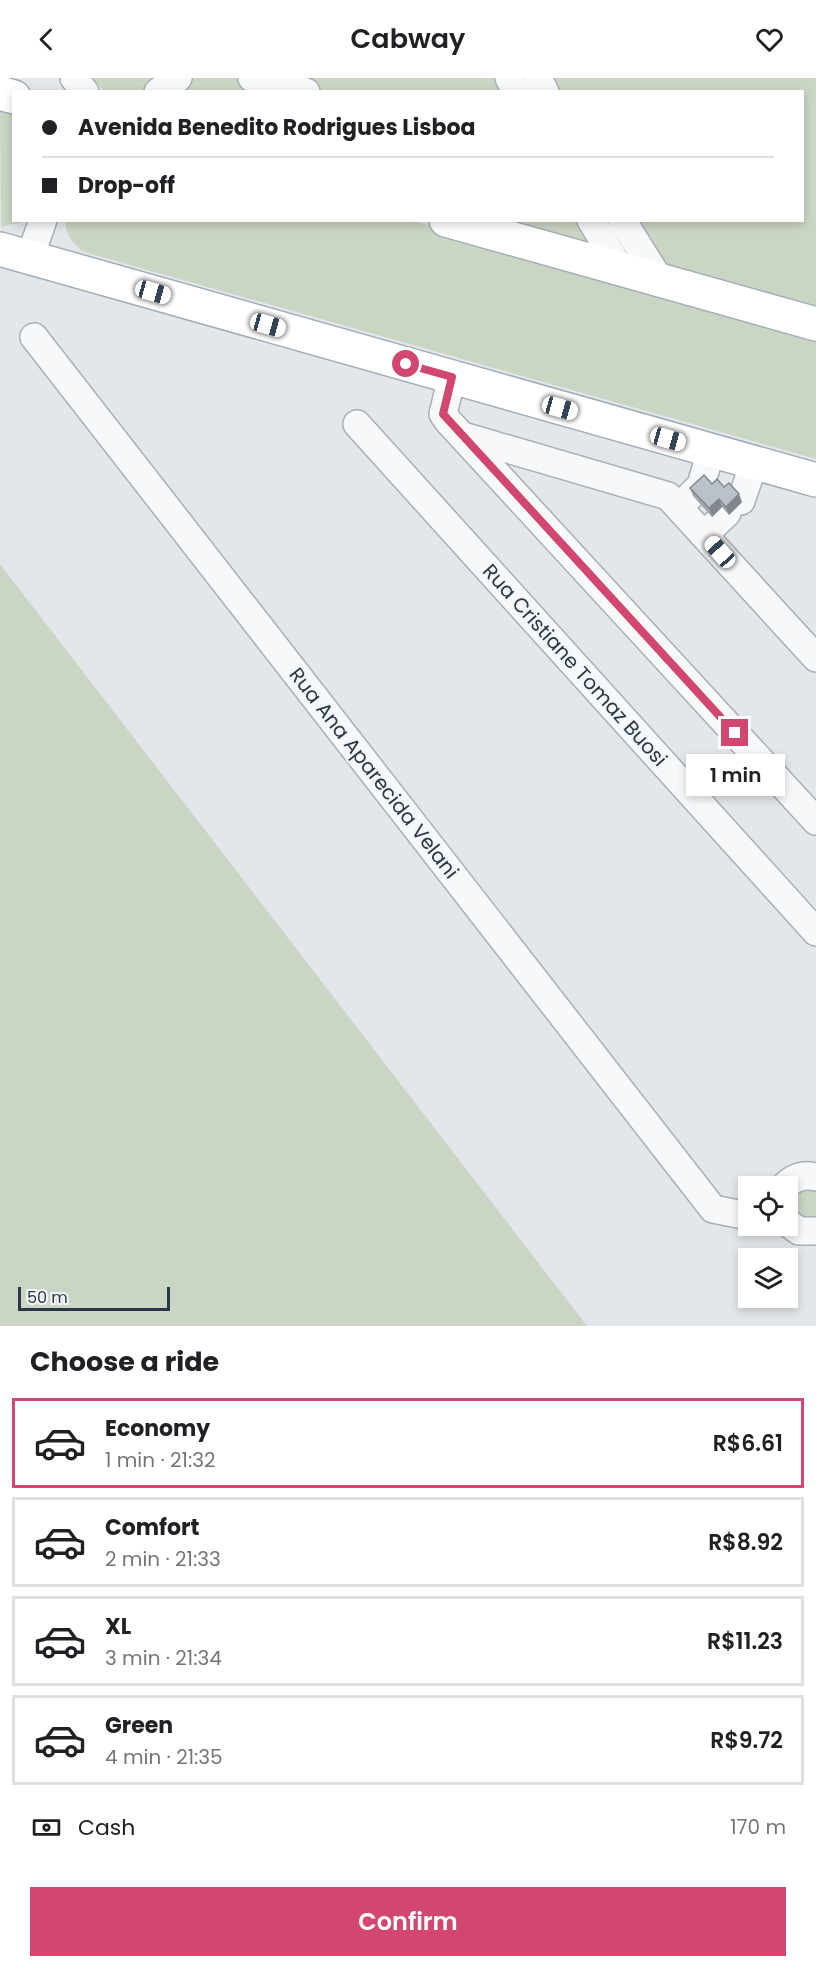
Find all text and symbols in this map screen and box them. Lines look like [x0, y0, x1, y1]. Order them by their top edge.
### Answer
text: Cabway [351, 20, 465, 57]
icon: back [30, 23, 63, 56]
icon: heart [753, 23, 786, 56]
text: Avenida Benedito Rodrigues Lisboa [78, 112, 475, 143]
text: Drop-off [78, 170, 175, 201]
car [133, 278, 173, 306]
car [248, 311, 288, 339]
route start [392, 350, 419, 377]
car [540, 394, 580, 422]
car [648, 425, 688, 453]
car [701, 533, 739, 571]
street label: Rua Cristiane Tomaz Buosi [476, 558, 674, 772]
street label: Rua Ana Aparecida Velani [283, 662, 465, 884]
route end [721, 719, 748, 746]
callout: 1 min [686, 754, 784, 796]
text: 1 min [710, 761, 761, 789]
map controls [738, 1176, 798, 1308]
button: locate [738, 1176, 798, 1236]
button: layers [738, 1248, 798, 1308]
scale bar [18, 1284, 170, 1312]
text: 50 m [27, 1286, 68, 1309]
text: Choose a ride [30, 1343, 219, 1380]
text: Economy [105, 1413, 210, 1444]
icon: car [33, 1416, 87, 1470]
text: R$6.61 [713, 1428, 783, 1459]
text: 1 min · 21:32 [105, 1446, 215, 1474]
text: Comfort [105, 1512, 199, 1543]
icon: car [33, 1515, 87, 1569]
text: R$8.92 [708, 1527, 783, 1558]
text: 2 min · 21:33 [105, 1545, 221, 1573]
text: XL [105, 1611, 131, 1642]
icon: car [33, 1614, 87, 1668]
text: R$11.23 [707, 1626, 783, 1657]
text: 3 min · 21:34 [105, 1644, 222, 1672]
text: Green [105, 1710, 173, 1741]
icon: car [33, 1713, 87, 1767]
text: R$9.72 [710, 1725, 783, 1756]
text: 4 min · 21:35 [105, 1743, 223, 1771]
icon: cash [30, 1811, 63, 1844]
text: Cash [78, 1812, 135, 1843]
text: 170 m [730, 1813, 786, 1841]
button: Confirm [30, 1887, 786, 1956]

